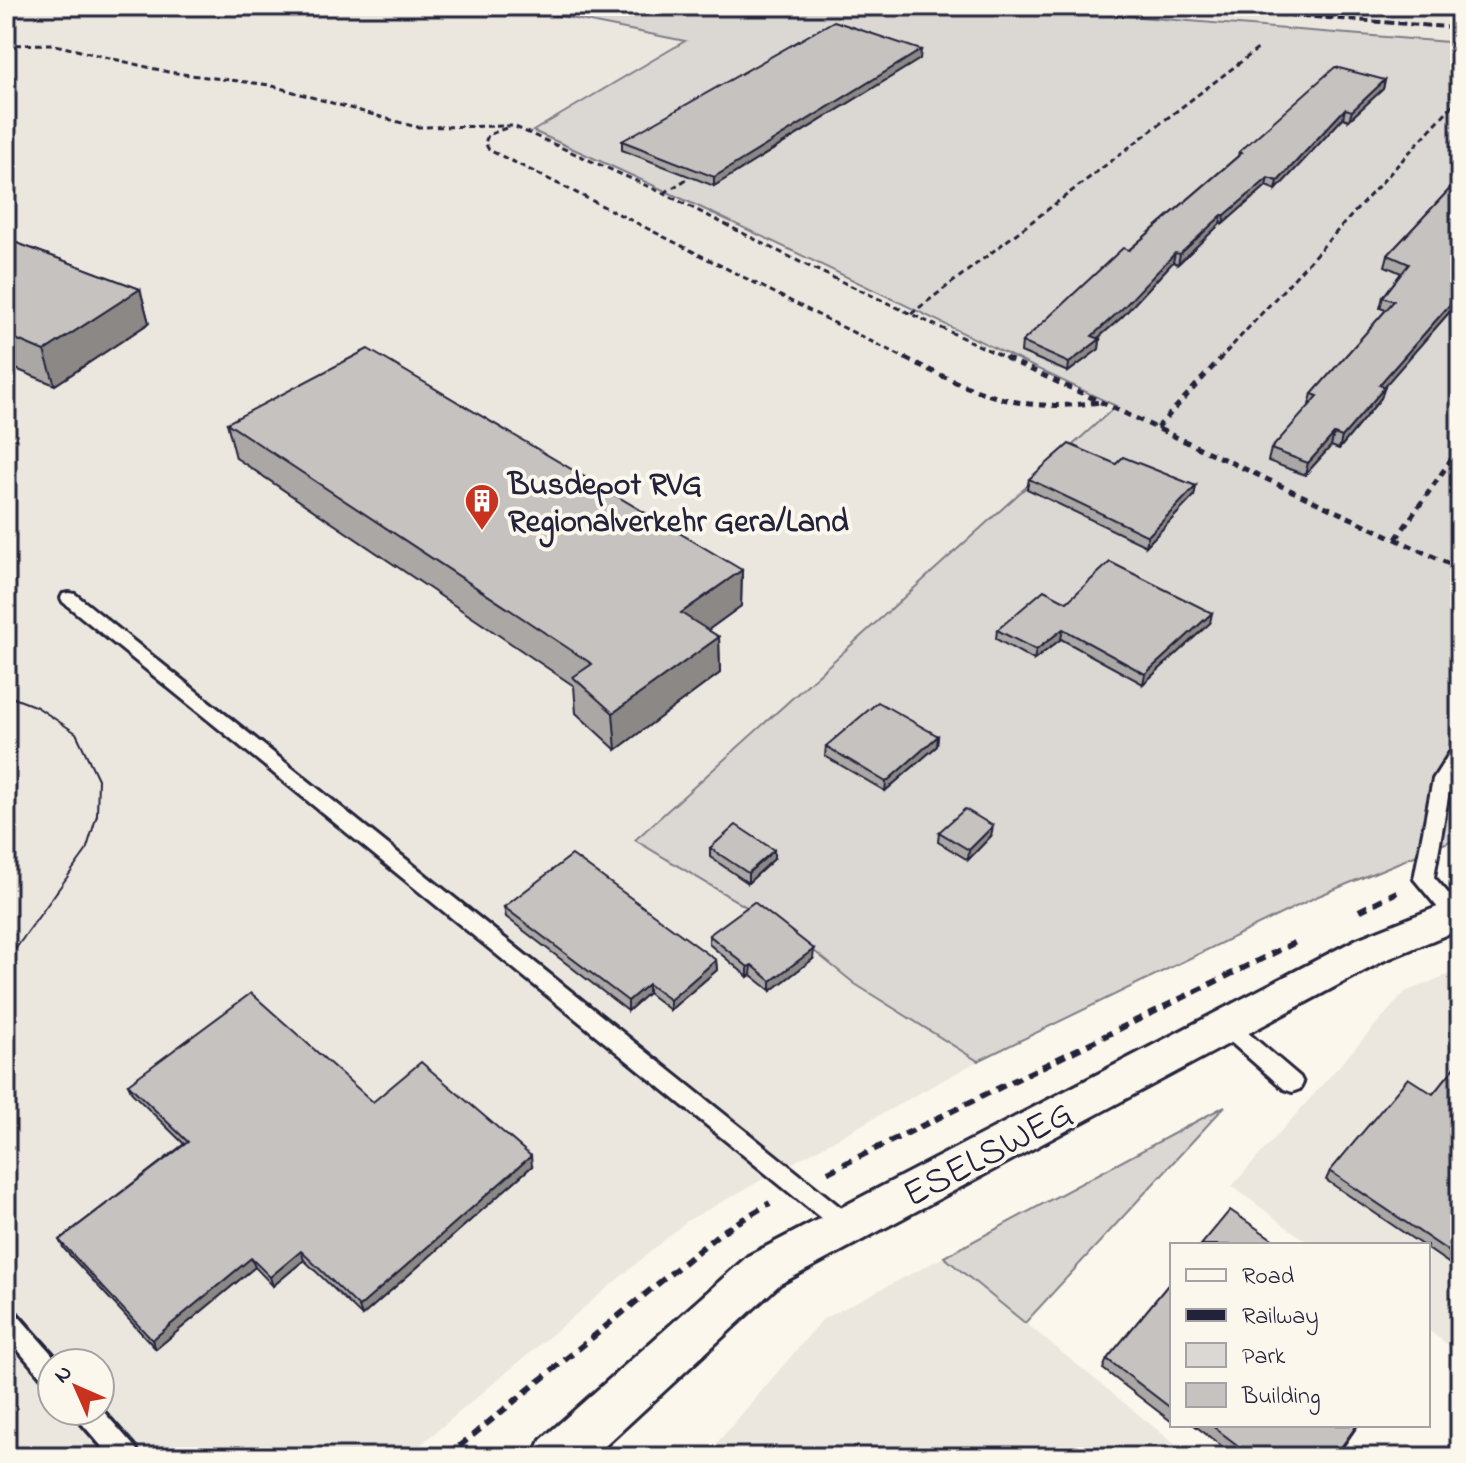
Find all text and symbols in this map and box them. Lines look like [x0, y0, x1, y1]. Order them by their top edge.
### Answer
place label: Busdepot RVG Regionalverkehr Gera/Land [506, 463, 849, 548]
building icon: Busdepot RVG Regionalverkehr Gera/Land [463, 482, 501, 532]
street label: ESELSWEG [894, 1087, 1084, 1224]
legend [1170, 1243, 1430, 1427]
text: Road [1242, 1260, 1295, 1295]
text: Railway [1242, 1300, 1319, 1336]
text: Park [1242, 1340, 1286, 1375]
north arrow [36, 1347, 116, 1427]
text: N [47, 1358, 81, 1392]
text: Building [1241, 1380, 1321, 1415]

